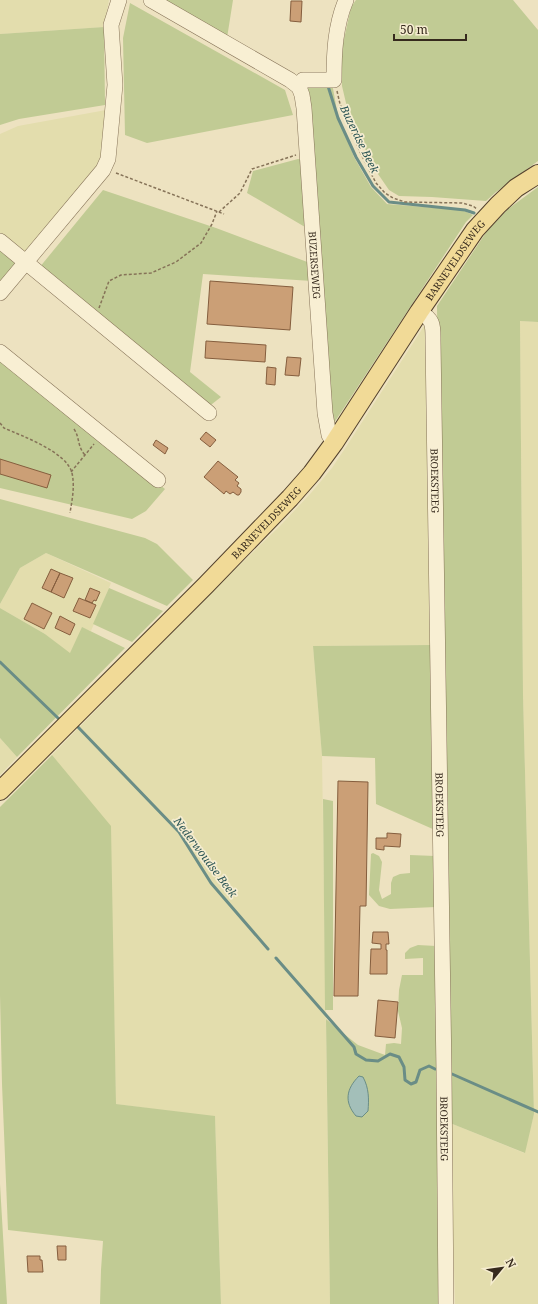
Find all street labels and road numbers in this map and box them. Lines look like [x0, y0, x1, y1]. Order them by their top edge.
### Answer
street label: BARNEVELDSEWEG [422, 217, 488, 303]
street label: BUZERSEWEG [306, 231, 324, 299]
street label: BROEKSTEEG [428, 448, 443, 513]
street label: BARNEVELDSEWEG [228, 483, 304, 562]
street label: BROEKSTEEG [432, 772, 447, 837]
street label: BROEKSTEEG [437, 1096, 452, 1161]

